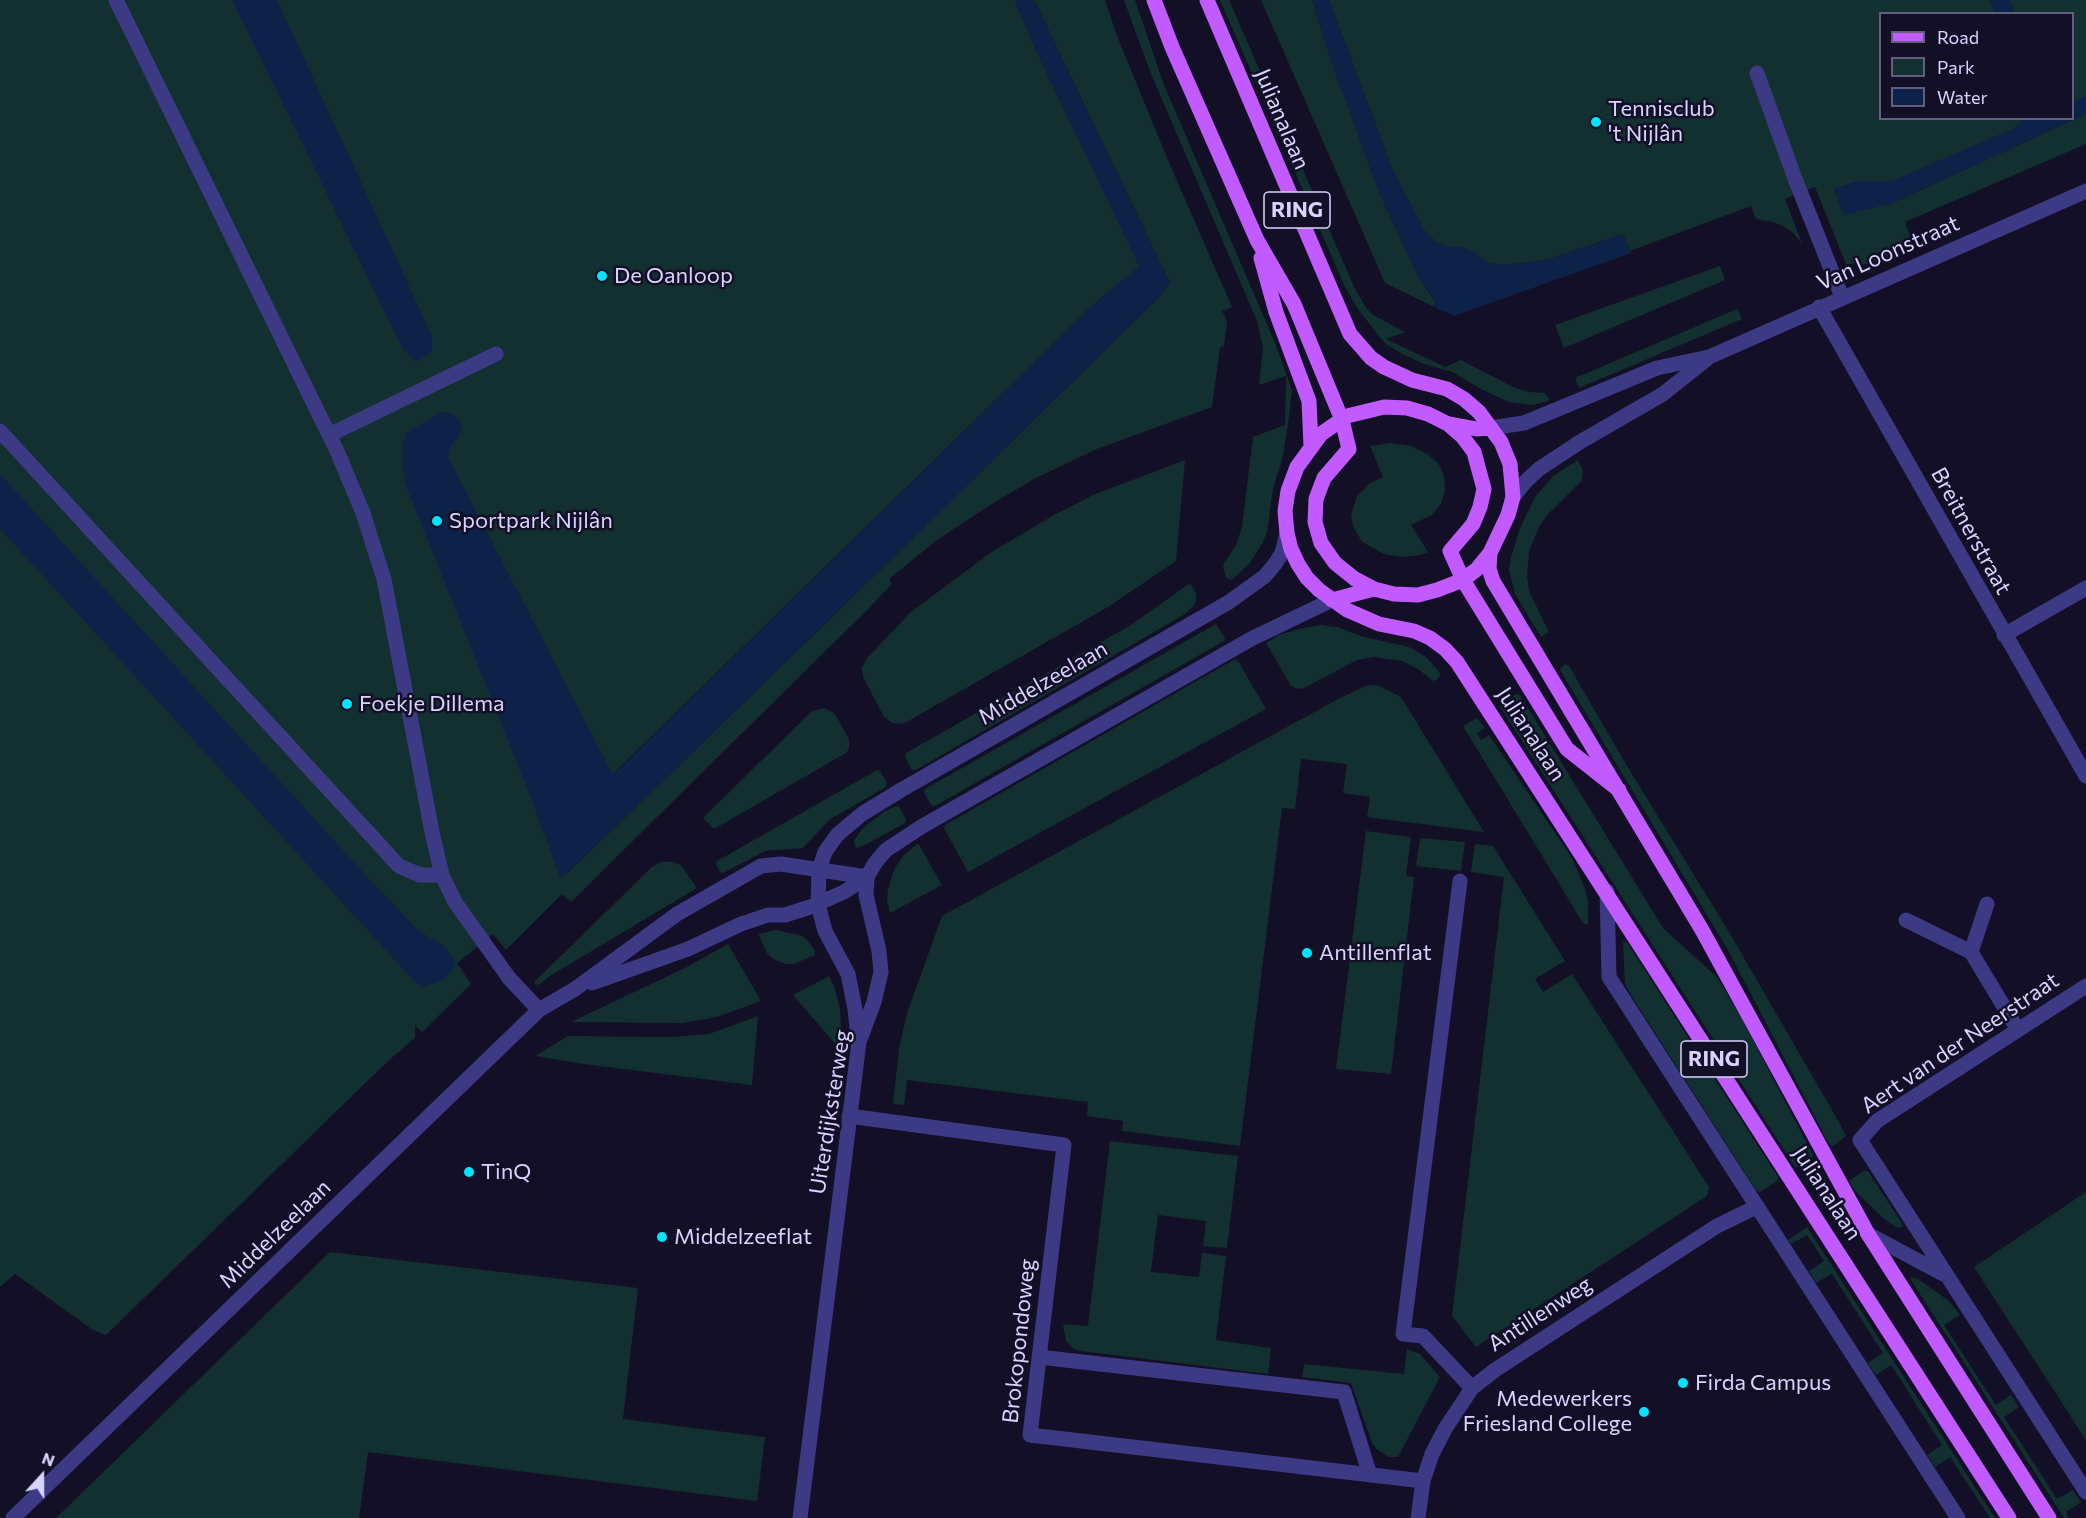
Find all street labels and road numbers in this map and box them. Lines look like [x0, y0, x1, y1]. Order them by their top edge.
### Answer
street label: Julianalaan [1249, 65, 1315, 173]
road number: RING [1264, 192, 1330, 228]
street label: Van Loonstraat [1813, 210, 1963, 296]
street label: Breitnerstraat [1925, 463, 2017, 599]
street label: Middelzeelaan [974, 635, 1112, 731]
street label: Julianalaan [1491, 682, 1571, 786]
street label: Aert van der Neerstraat [1856, 967, 2064, 1119]
street label: Uiterdijksterweg [804, 1028, 856, 1196]
road number: RING [1681, 1041, 1747, 1077]
street label: Julianalaan [1787, 1141, 1867, 1245]
street label: Middelzeelaan [214, 1174, 336, 1294]
street label: Brokopondoweg [997, 1257, 1041, 1425]
street label: Antillenweg [1483, 1271, 1597, 1357]

